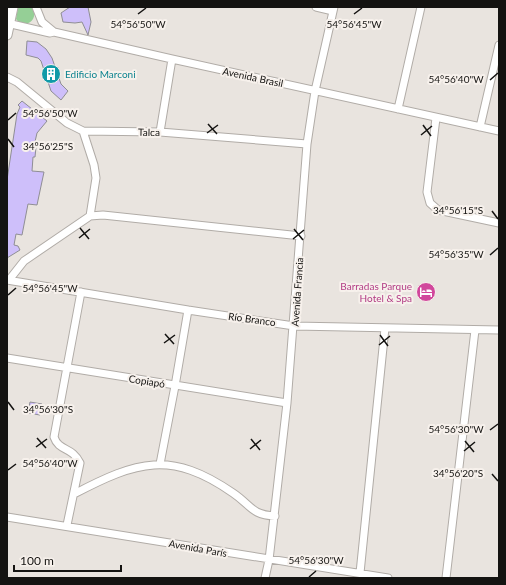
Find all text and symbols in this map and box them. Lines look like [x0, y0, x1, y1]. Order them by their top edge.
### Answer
text: 54°56'50"W [110, 18, 166, 30]
text: 54°56'45"W [326, 18, 382, 30]
building icon: Edificio Marconi [40, 63, 62, 85]
street label: Avenida Brasil [222, 65, 284, 89]
place label: Edificio Marconi [65, 68, 136, 80]
text: 54°56'40"W [428, 73, 484, 85]
text: 54°56'50"W [22, 107, 78, 119]
street label: Talca [138, 126, 160, 138]
text: 34°56'25"S [23, 140, 73, 152]
text: 34°56'15"S [433, 204, 483, 216]
text: 54°56'35"W [428, 248, 484, 260]
street label: Avenida Francia [289, 257, 305, 327]
place label: Barradas Parque Hotel & Spa [340, 280, 412, 304]
hotel icon: Barradas Parque Hotel & Spa [415, 281, 437, 303]
text: 54°56'45"W [22, 282, 78, 294]
street label: Río Branco [228, 310, 277, 328]
street label: Copiapó [128, 372, 166, 390]
text: 34°56'30"S [23, 403, 73, 415]
text: 54°56'30"W [428, 423, 484, 435]
text: 54°56'40"W [22, 457, 78, 469]
text: 34°56'20"S [433, 467, 483, 479]
street label: Avenida París [168, 537, 228, 559]
scale bar [14, 547, 121, 573]
text: 100 m [20, 553, 54, 568]
text: 54°56'30"W [288, 554, 344, 566]

